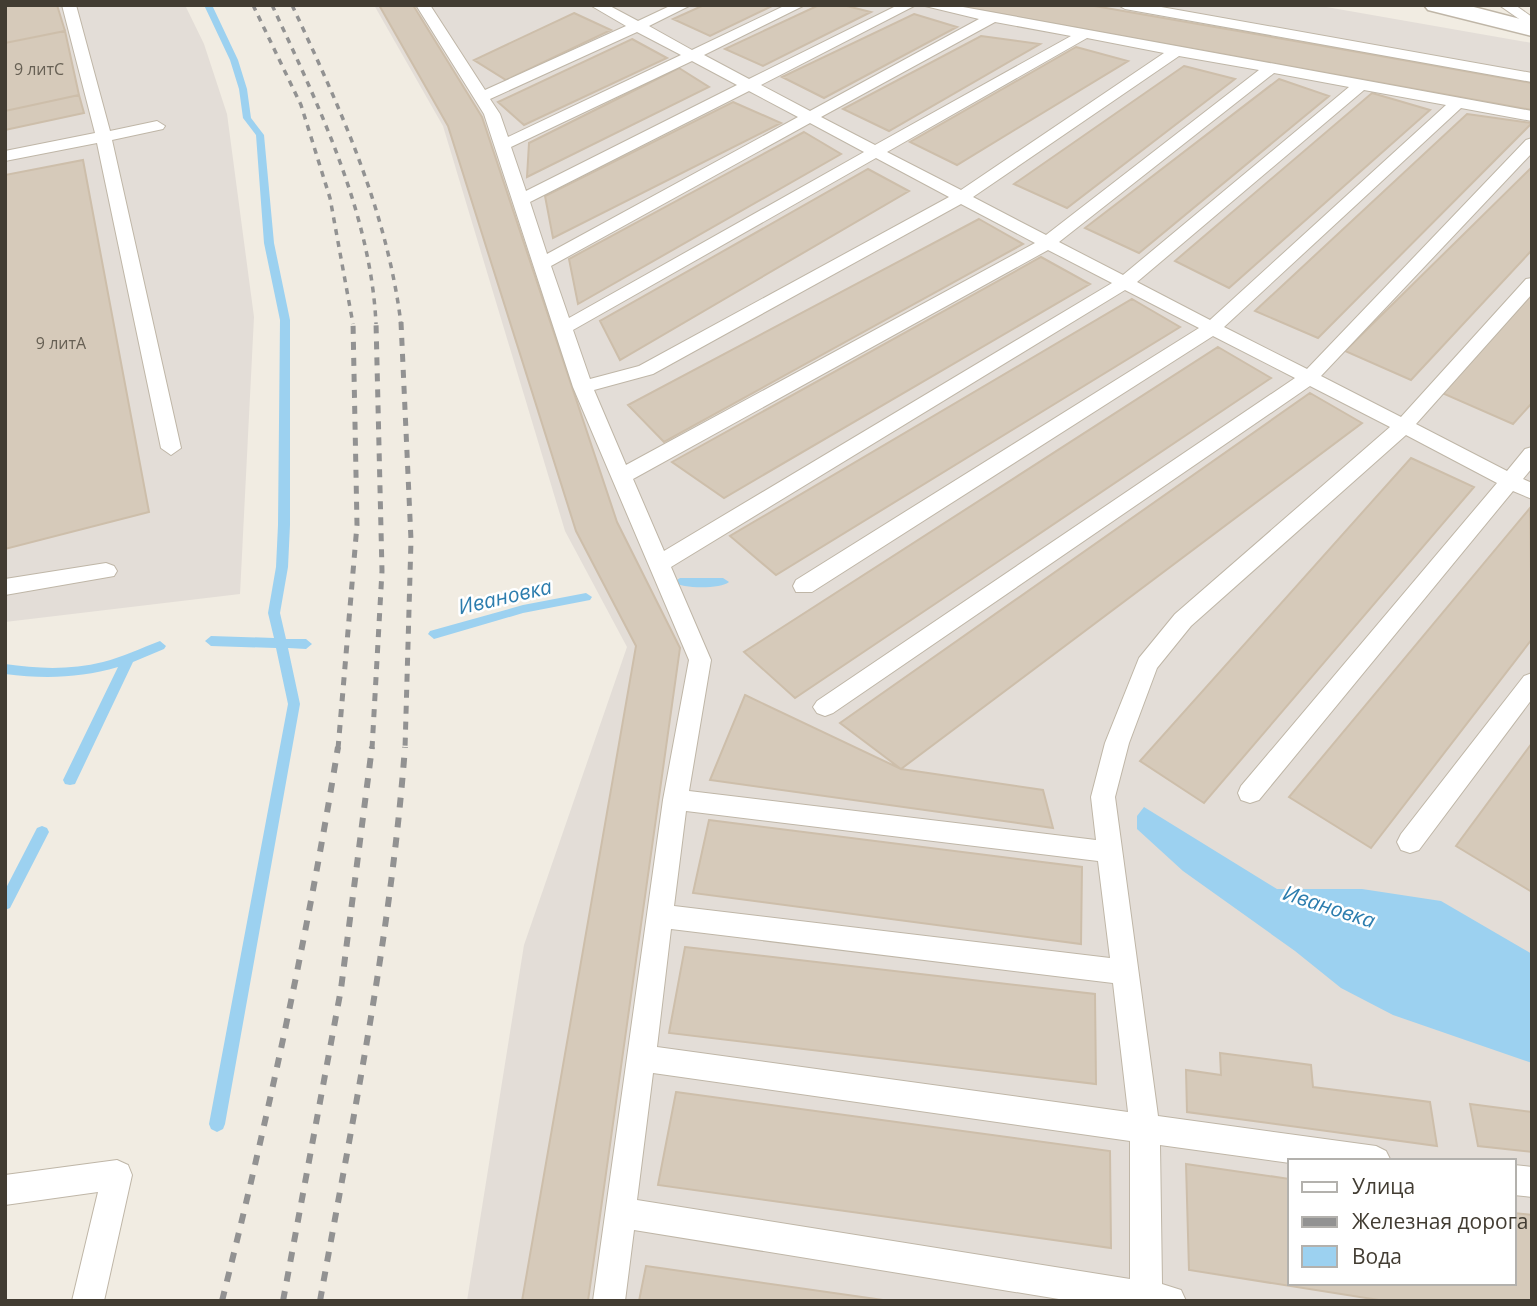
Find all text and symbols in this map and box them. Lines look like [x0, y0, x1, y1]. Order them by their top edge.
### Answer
house number: 9 литС [14, 58, 64, 80]
house number: 9 литА [36, 332, 87, 354]
water label: Ивановка [455, 572, 555, 620]
water label: Ивановка [1280, 878, 1379, 934]
legend [1288, 1159, 1516, 1285]
text: Улица [1352, 1172, 1415, 1200]
text: Железная дорога [1352, 1207, 1528, 1235]
text: Вода [1352, 1242, 1402, 1270]

